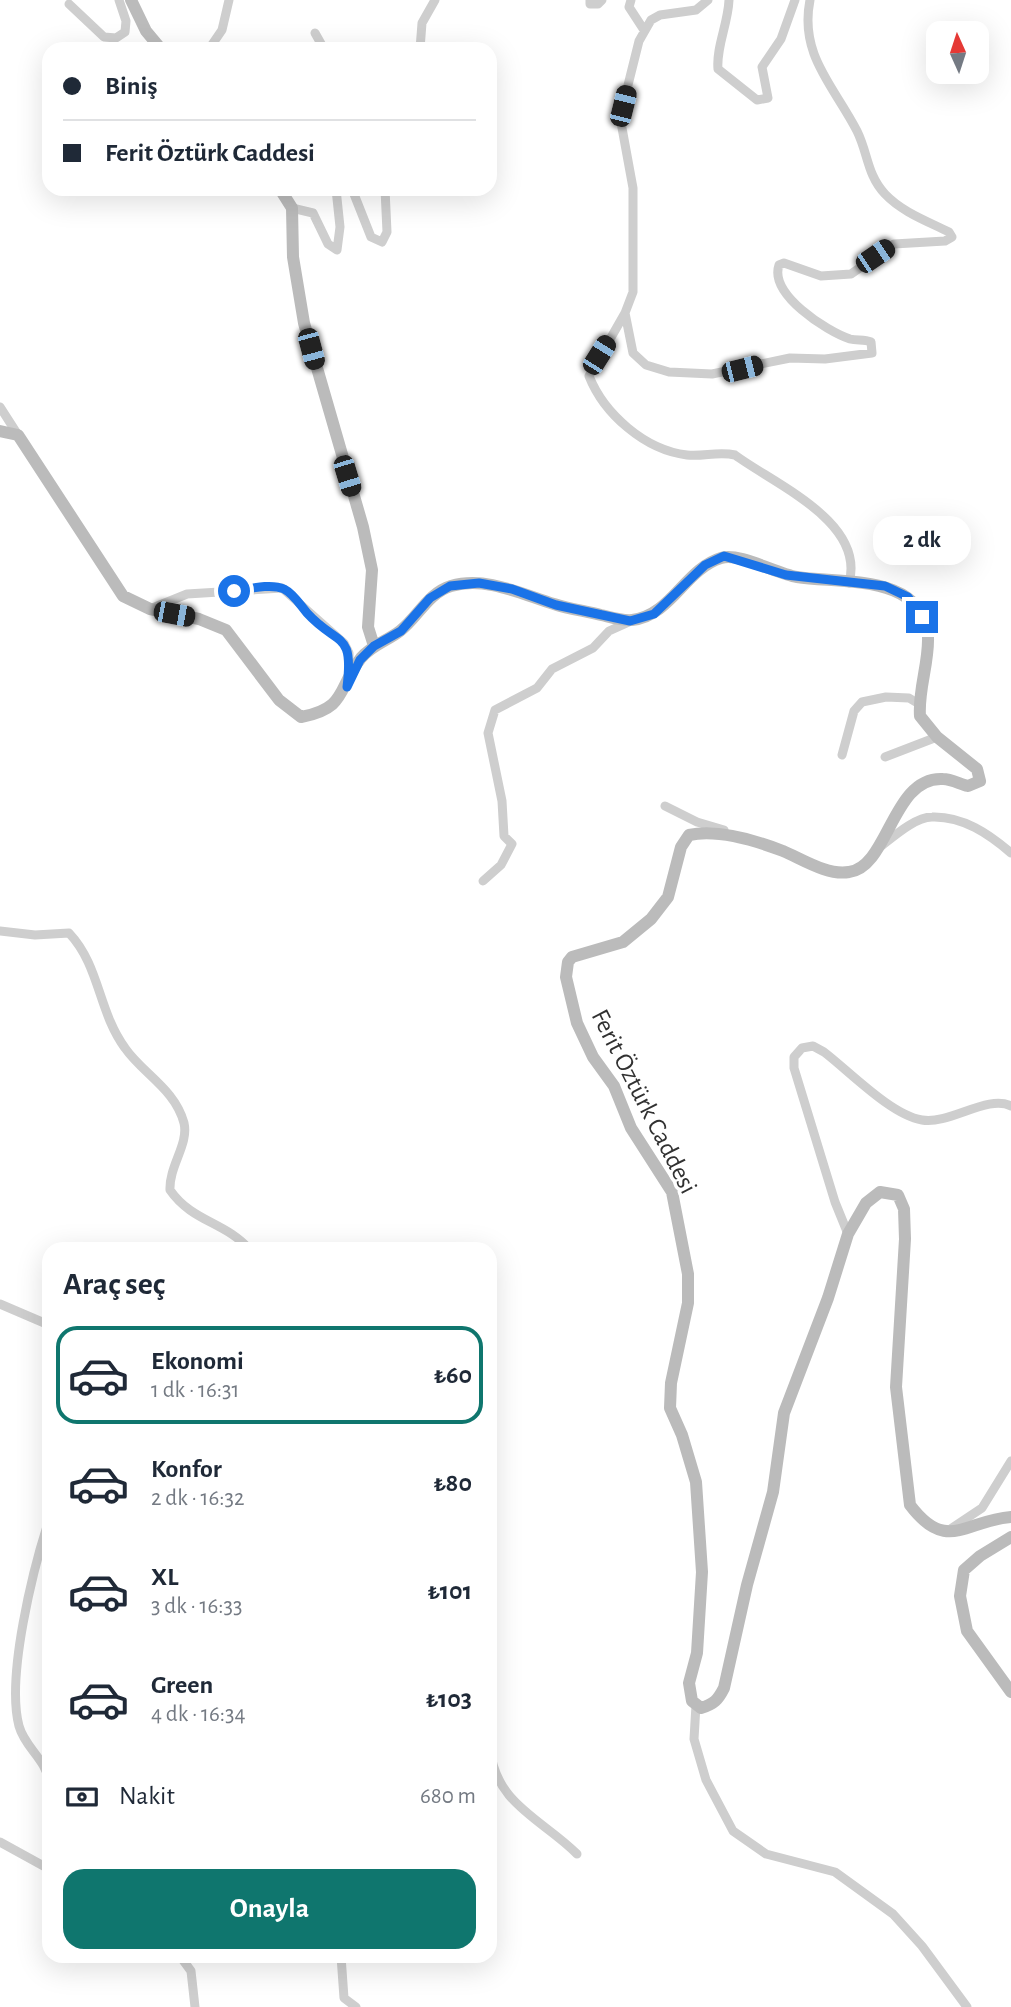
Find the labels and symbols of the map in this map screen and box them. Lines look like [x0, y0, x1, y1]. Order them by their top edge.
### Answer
north arrow [926, 21, 989, 84]
car [608, 83, 639, 129]
car [852, 236, 899, 276]
car [296, 326, 327, 372]
car [579, 332, 620, 378]
car [720, 354, 765, 384]
car [331, 453, 364, 499]
callout: 2 dk [873, 516, 971, 564]
route start [218, 575, 250, 607]
car [152, 600, 197, 628]
route end [906, 601, 938, 633]
street label: Ferit Öztürk Caddesi [586, 1005, 703, 1198]

